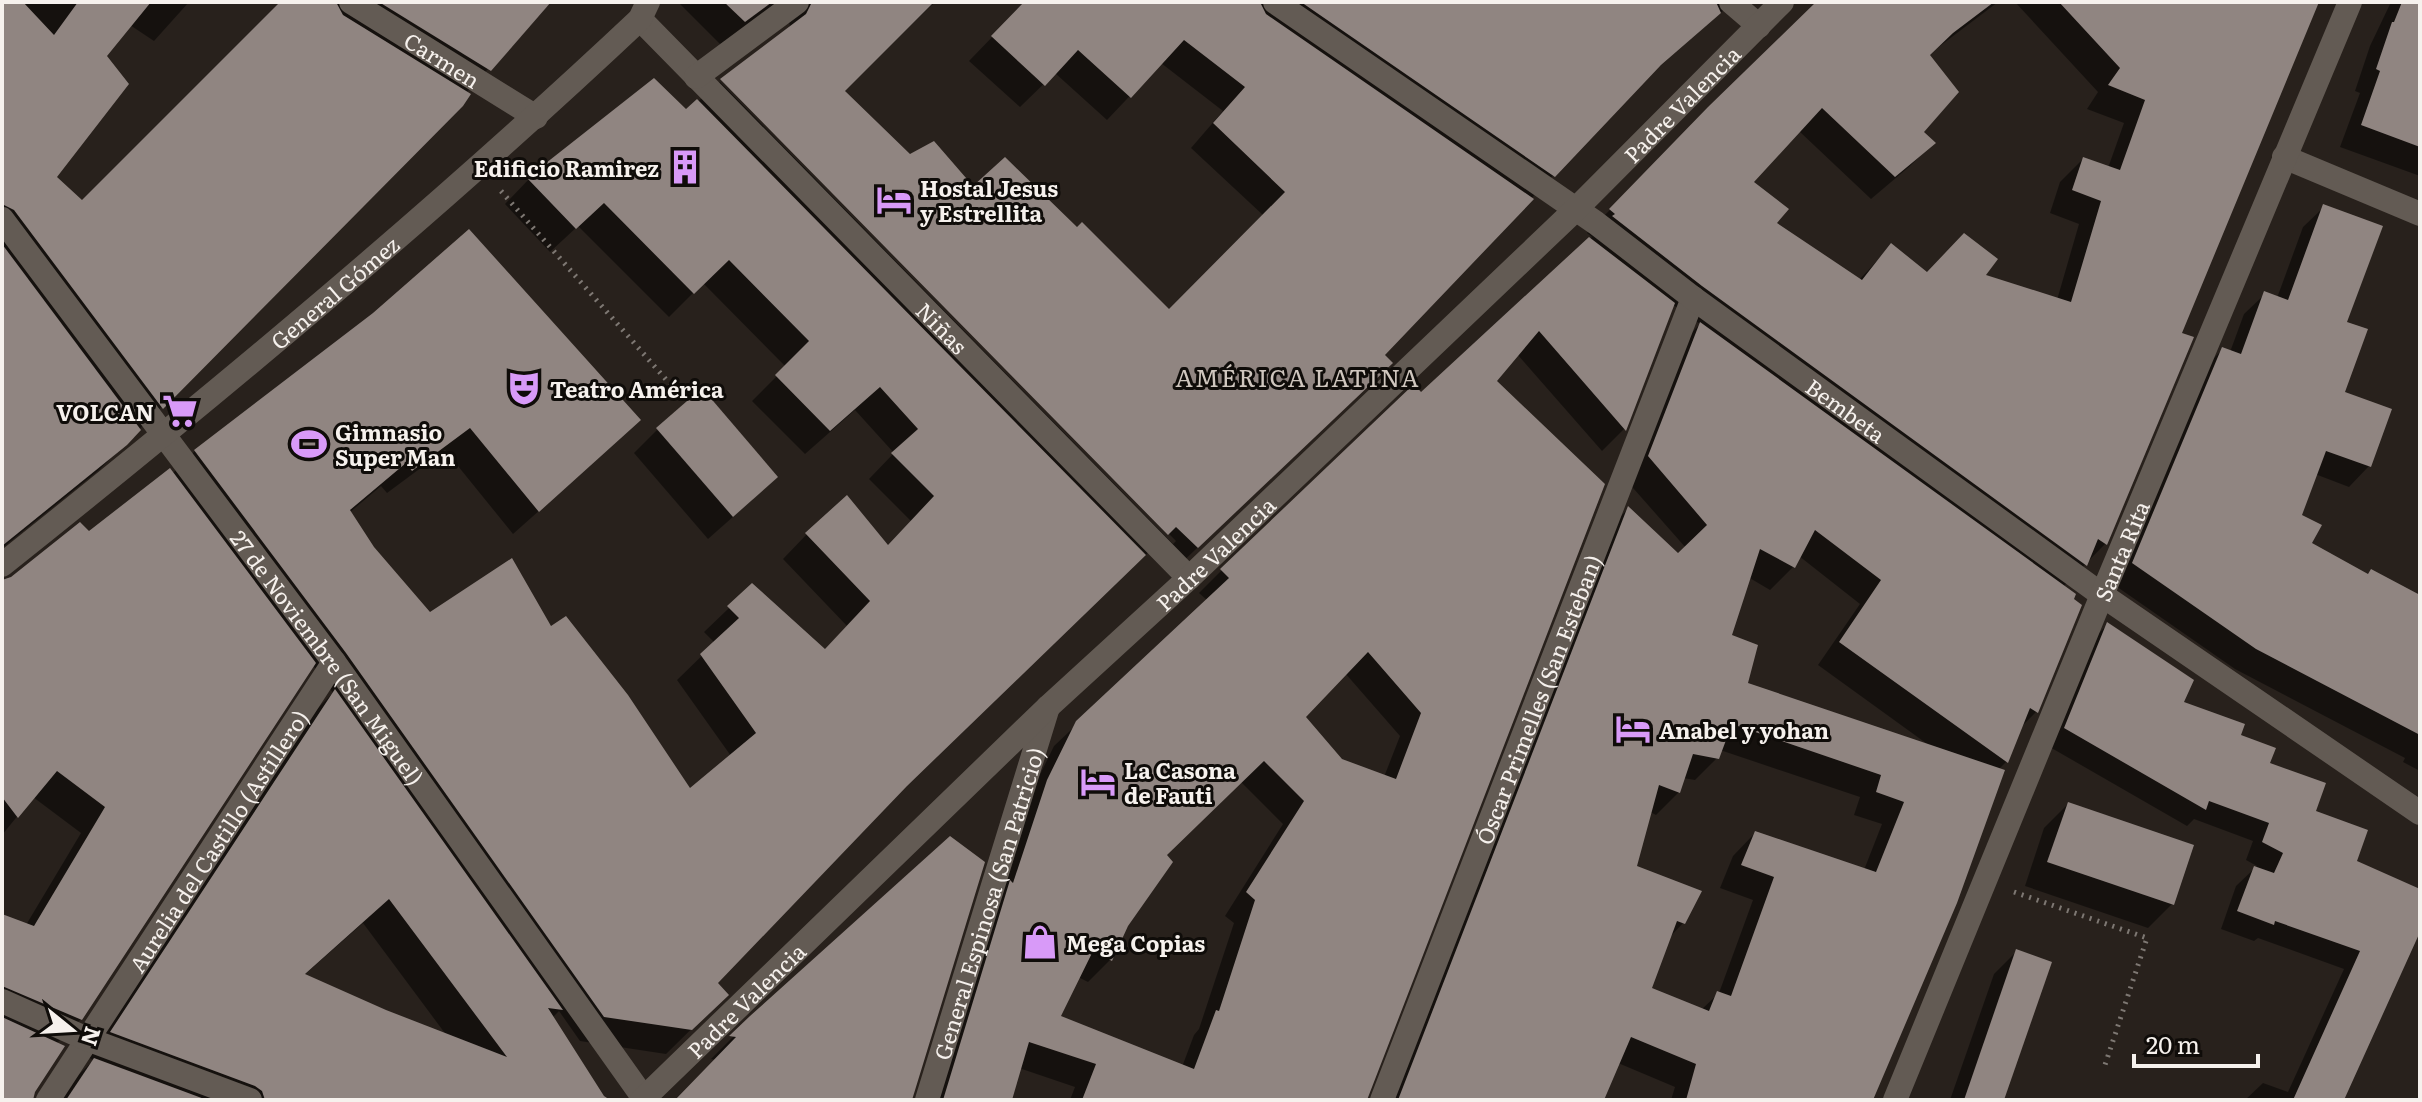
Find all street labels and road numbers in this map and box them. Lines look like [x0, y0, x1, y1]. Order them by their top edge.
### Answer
street label: Carmen [398, 23, 487, 95]
street label: Padre Valencia [1615, 37, 1747, 169]
street label: General Gómez [263, 227, 406, 356]
street label: Niñas [909, 294, 976, 361]
street label: Bembeta [1800, 369, 1893, 450]
street label: Padre Valencia [1148, 488, 1282, 618]
street label: Santa Rita [2085, 495, 2156, 606]
street label: 27 de Noviembre (San Miguel) [224, 522, 432, 791]
street label: Óscar Primelles (San Esteban) [1466, 549, 1609, 849]
street label: Aurelia del Castillo (Astillero) [120, 703, 315, 978]
street label: General Espinosa (San Patricio) [924, 743, 1051, 1064]
street label: Padre Valencia [679, 934, 812, 1065]

